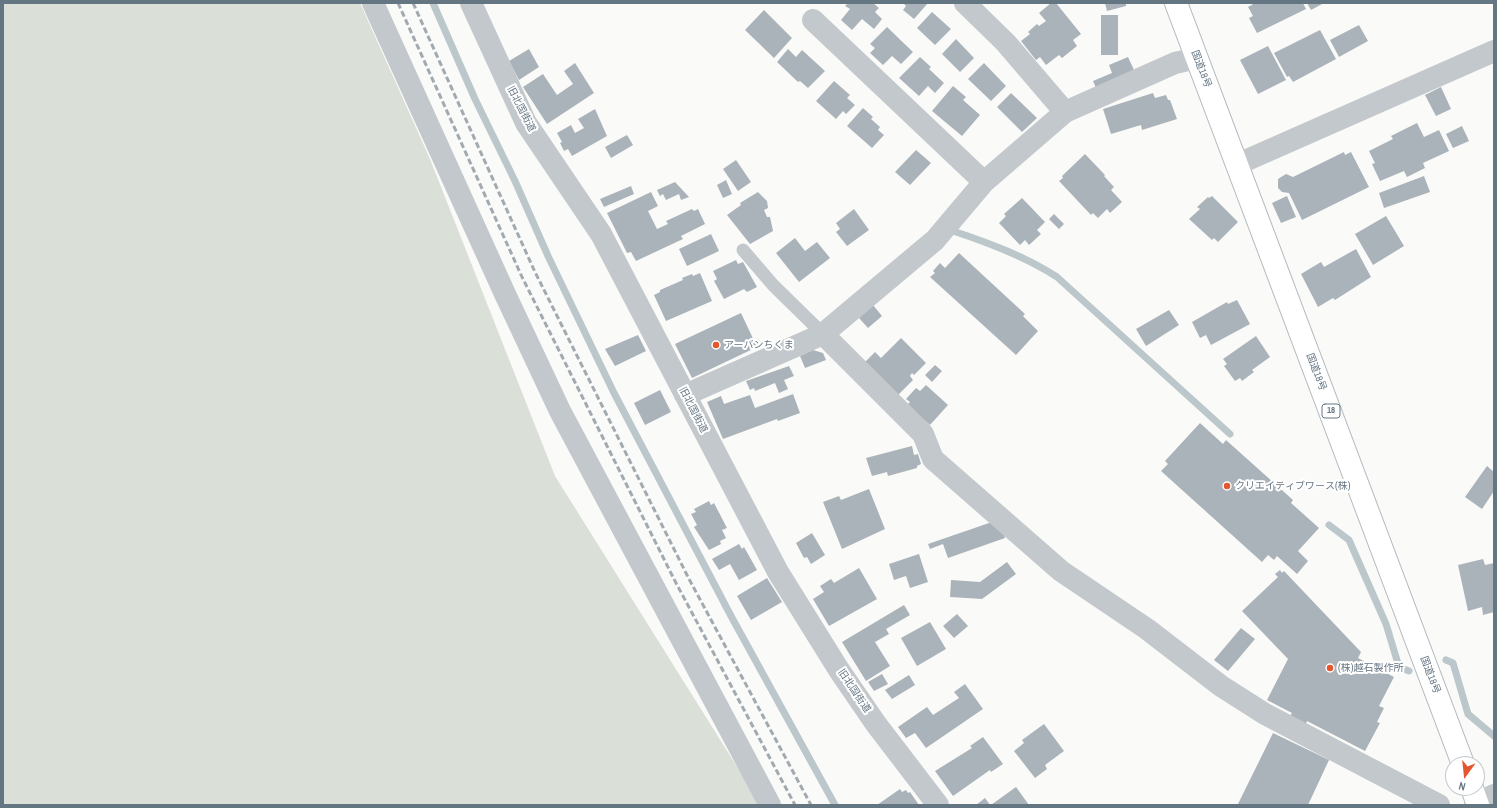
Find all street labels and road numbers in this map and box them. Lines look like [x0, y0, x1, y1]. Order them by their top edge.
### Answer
street label: 国道18号 [1188, 49, 1214, 89]
street label: 旧北国街道 [504, 84, 538, 134]
street label: 国道18号 [1303, 352, 1329, 392]
street label: 旧北国街道 [676, 385, 710, 435]
road number: 18 [1322, 404, 1340, 418]
street label: 国道18号 [1417, 655, 1443, 695]
street label: 旧北国街道 [835, 667, 873, 715]

